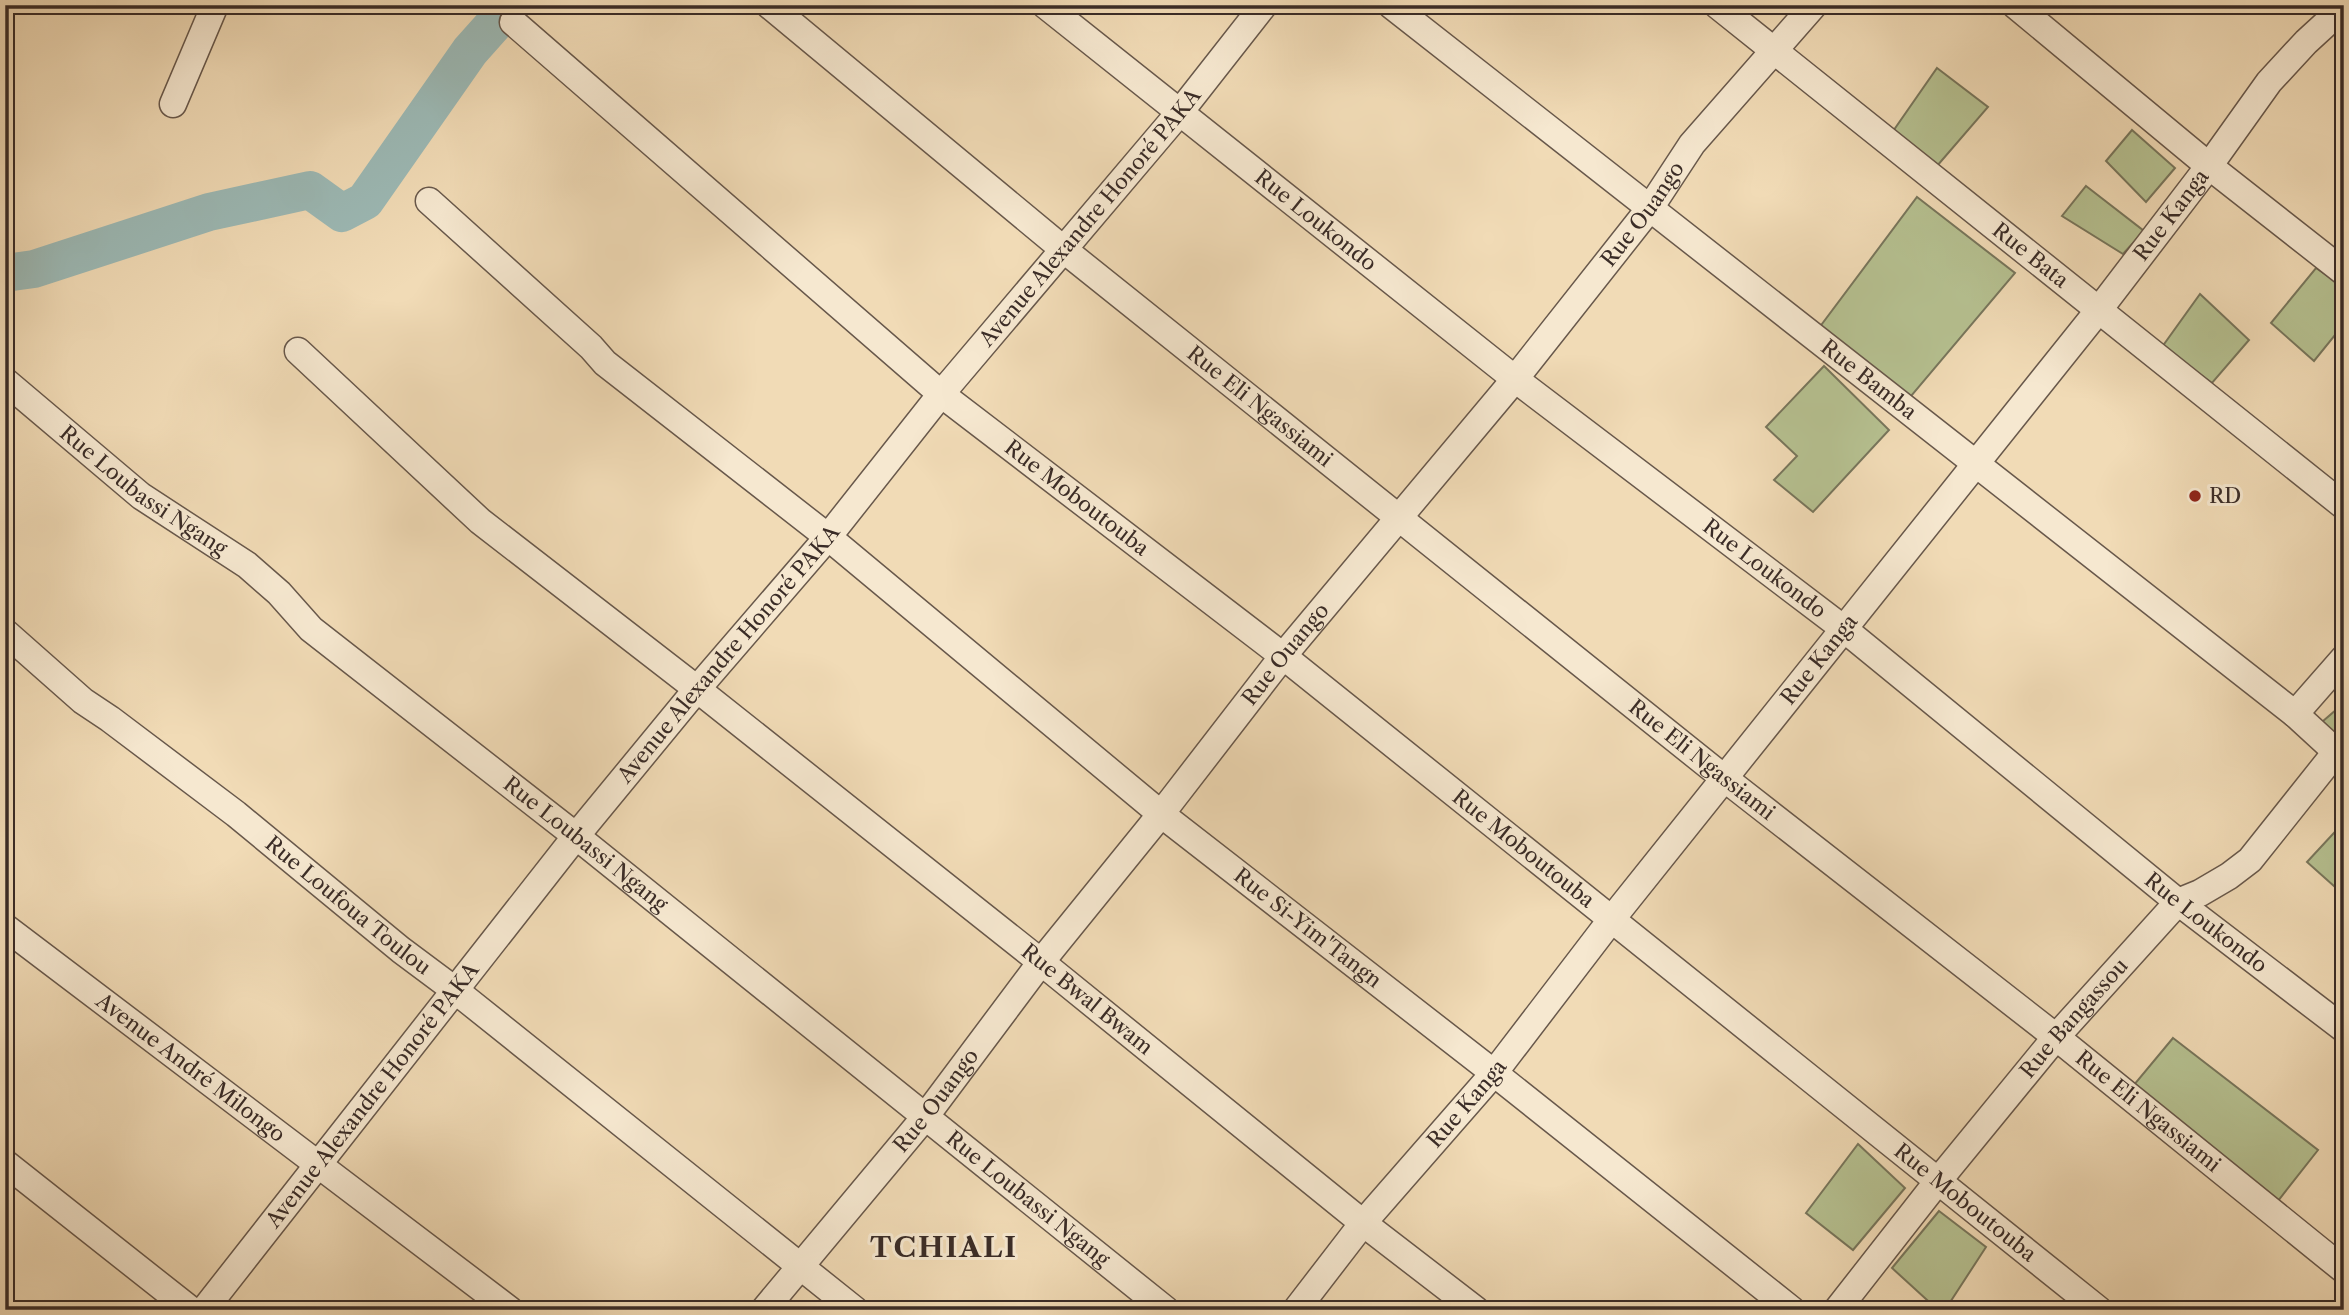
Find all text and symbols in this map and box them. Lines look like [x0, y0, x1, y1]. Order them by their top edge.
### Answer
street label: Avenue Alexandre Honoré PAKA [973, 83, 1206, 352]
street label: Rue Ouango [1596, 157, 1689, 271]
street label: Rue Loukondo [1250, 164, 1382, 276]
street label: Rue Kanga [2128, 164, 2214, 266]
street label: Rue Bata [1988, 217, 2074, 293]
street label: Rue Bamba [1816, 334, 1923, 425]
street label: Rue Eli Ngassiami [1182, 340, 1338, 472]
street label: Rue Loubassi Ngang [55, 420, 233, 561]
street label: Rue Moboutouba [1000, 434, 1155, 561]
place label: RD [2209, 483, 2241, 508]
marker: RD [2187, 488, 2203, 504]
street label: Rue Loukondo [1698, 513, 1831, 623]
street label: Avenue Alexandre Honoré PAKA [611, 520, 845, 788]
street label: Rue Ouango [1237, 598, 1334, 710]
street label: Rue Kanga [1775, 608, 1863, 709]
street label: Rue Eli Ngassiami [1624, 694, 1780, 825]
street label: Rue Loubassi Ngang [499, 771, 674, 917]
street label: Rue Moboutouba [1448, 784, 1600, 913]
street label: Rue Loufoua Toulou [261, 831, 436, 980]
street label: Rue Si-Yim'Tangn [1229, 862, 1387, 993]
street label: Rue Loukondo [2140, 867, 2272, 978]
street label: Rue Bwal Bwam [1017, 938, 1158, 1060]
street label: Rue Bangassou [2015, 953, 2133, 1083]
street label: Avenue Alexandre Honoré PAKA [260, 957, 484, 1233]
street label: Avenue André Milongo [91, 987, 290, 1147]
street label: Rue Ouango [888, 1044, 984, 1157]
street label: Rue Eli Ngassiami [2071, 1045, 2226, 1177]
street label: Rue Kanga [1422, 1054, 1512, 1153]
street label: Rue Loubassi Ngang [941, 1125, 1116, 1272]
street label: Rue Moboutouba [1889, 1138, 2042, 1267]
district label: TCHIALI [870, 1230, 1018, 1264]

